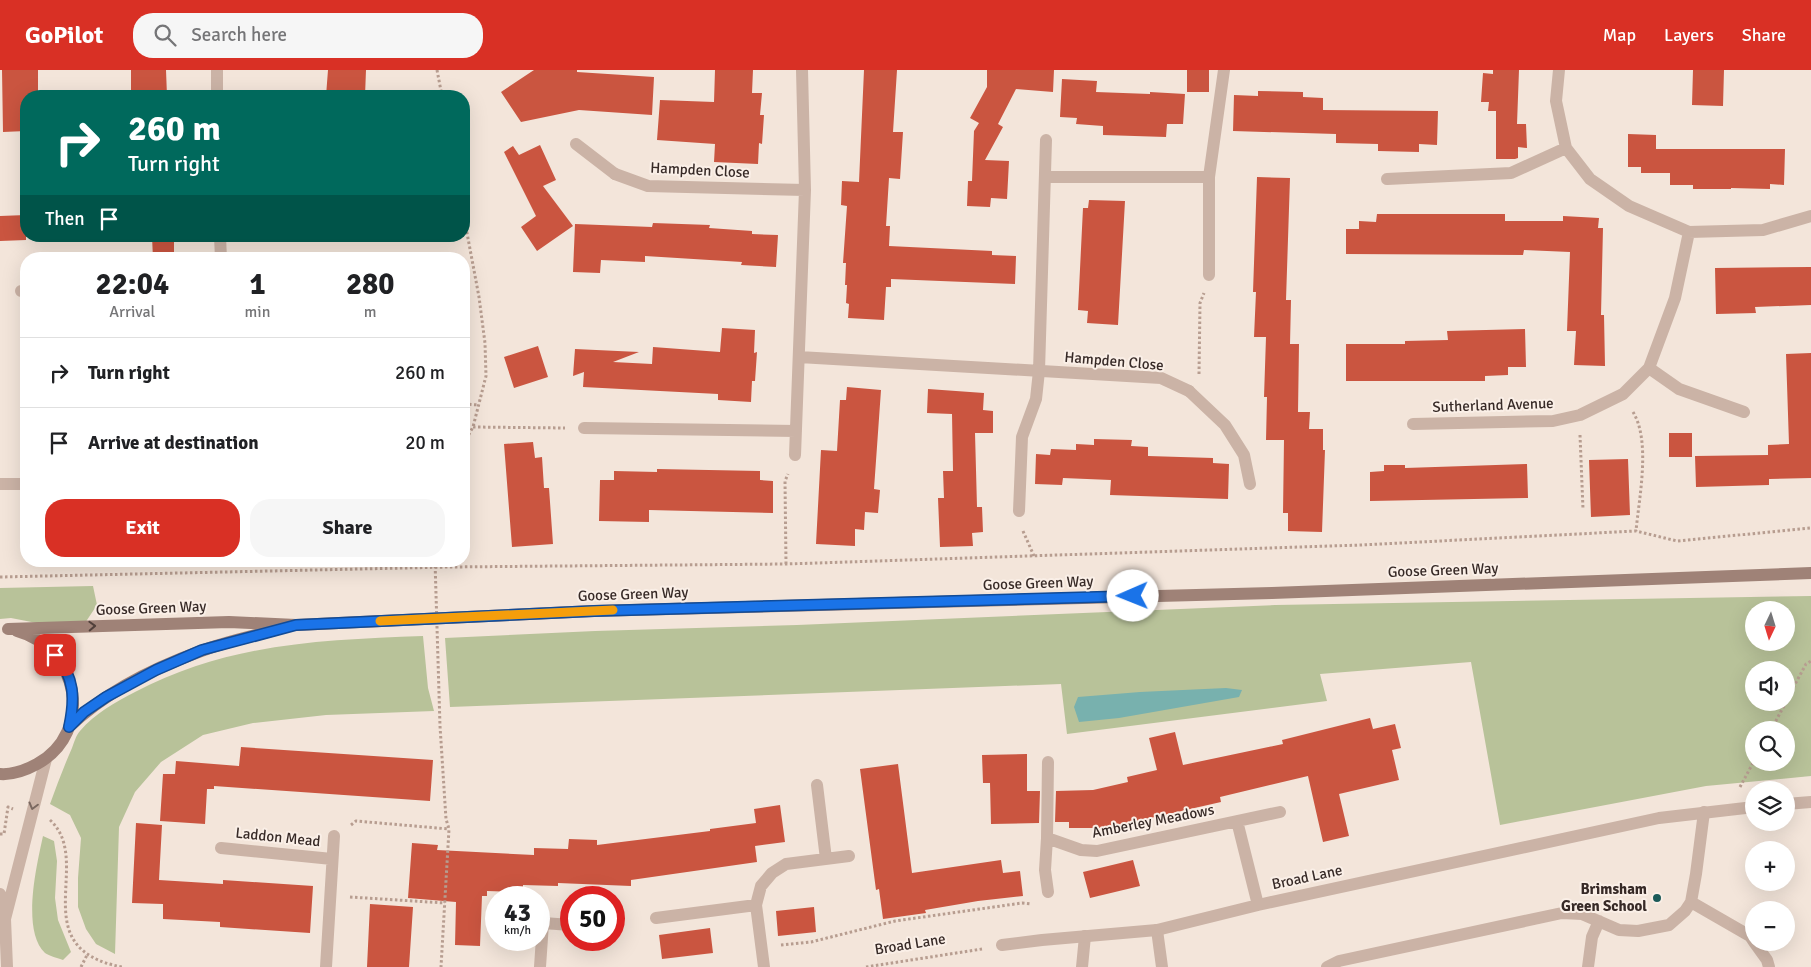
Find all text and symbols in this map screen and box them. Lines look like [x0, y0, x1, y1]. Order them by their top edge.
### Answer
search box [133, 13, 483, 58]
text: GoPilot [25, 20, 103, 50]
icon: search [151, 21, 179, 49]
text: Search here [191, 23, 287, 47]
text: Map [1603, 24, 1636, 46]
text: Layers [1664, 24, 1714, 46]
text: Share [1742, 24, 1786, 46]
text: 260 m [128, 107, 221, 150]
icon: right [45, 110, 110, 175]
text: Turn right [128, 150, 220, 177]
street label: Hampden Close [650, 158, 750, 182]
icon: arrive [95, 205, 123, 233]
text: Then [45, 207, 85, 231]
text: 22:04 [95, 266, 169, 303]
text: 1 [249, 266, 266, 303]
text: 280 [346, 266, 394, 303]
text: Arrival [109, 302, 155, 322]
text: min [245, 302, 270, 322]
text: m [364, 302, 377, 322]
street label: Hampden Close [1064, 348, 1164, 374]
icon: right [45, 359, 73, 387]
text: Turn right [88, 361, 170, 385]
text: 260 m [395, 361, 445, 385]
street label: Sutherland Avenue [1432, 394, 1554, 416]
icon: arrive [45, 429, 73, 457]
text: Arrive at destination [88, 431, 259, 455]
text: 20 m [405, 431, 445, 455]
button: Exit [45, 499, 240, 557]
button: Share [250, 499, 445, 557]
street label: Goose Green Way [1387, 559, 1499, 581]
position arrow [1106, 569, 1158, 621]
street label: Goose Green Way [982, 572, 1094, 594]
street label: Goose Green Way [577, 583, 689, 605]
street label: Goose Green Way [95, 597, 207, 619]
north arrow [1745, 601, 1795, 651]
map controls [1745, 601, 1795, 951]
one-way arrow [88, 621, 96, 631]
pin [34, 634, 76, 676]
icon: arrive [41, 641, 69, 669]
button: sound [1745, 661, 1795, 711]
button: search [1745, 721, 1795, 771]
button: layers [1745, 781, 1795, 831]
street label: Amberley Meadows [1090, 800, 1216, 842]
one-way arrow [28, 802, 39, 811]
street label: Laddon Mead [235, 824, 322, 850]
button: + [1745, 841, 1795, 891]
street label: Broad Lane [1270, 861, 1344, 893]
place label: Brimsham Green School [1561, 880, 1647, 915]
speed limit sign: 50 [560, 886, 625, 951]
marker: Brimsham Green School [1651, 892, 1663, 904]
text: 43 [504, 897, 531, 928]
button: − [1745, 901, 1795, 951]
text: km/h [504, 923, 531, 938]
street label: Broad Lane [873, 930, 947, 958]

